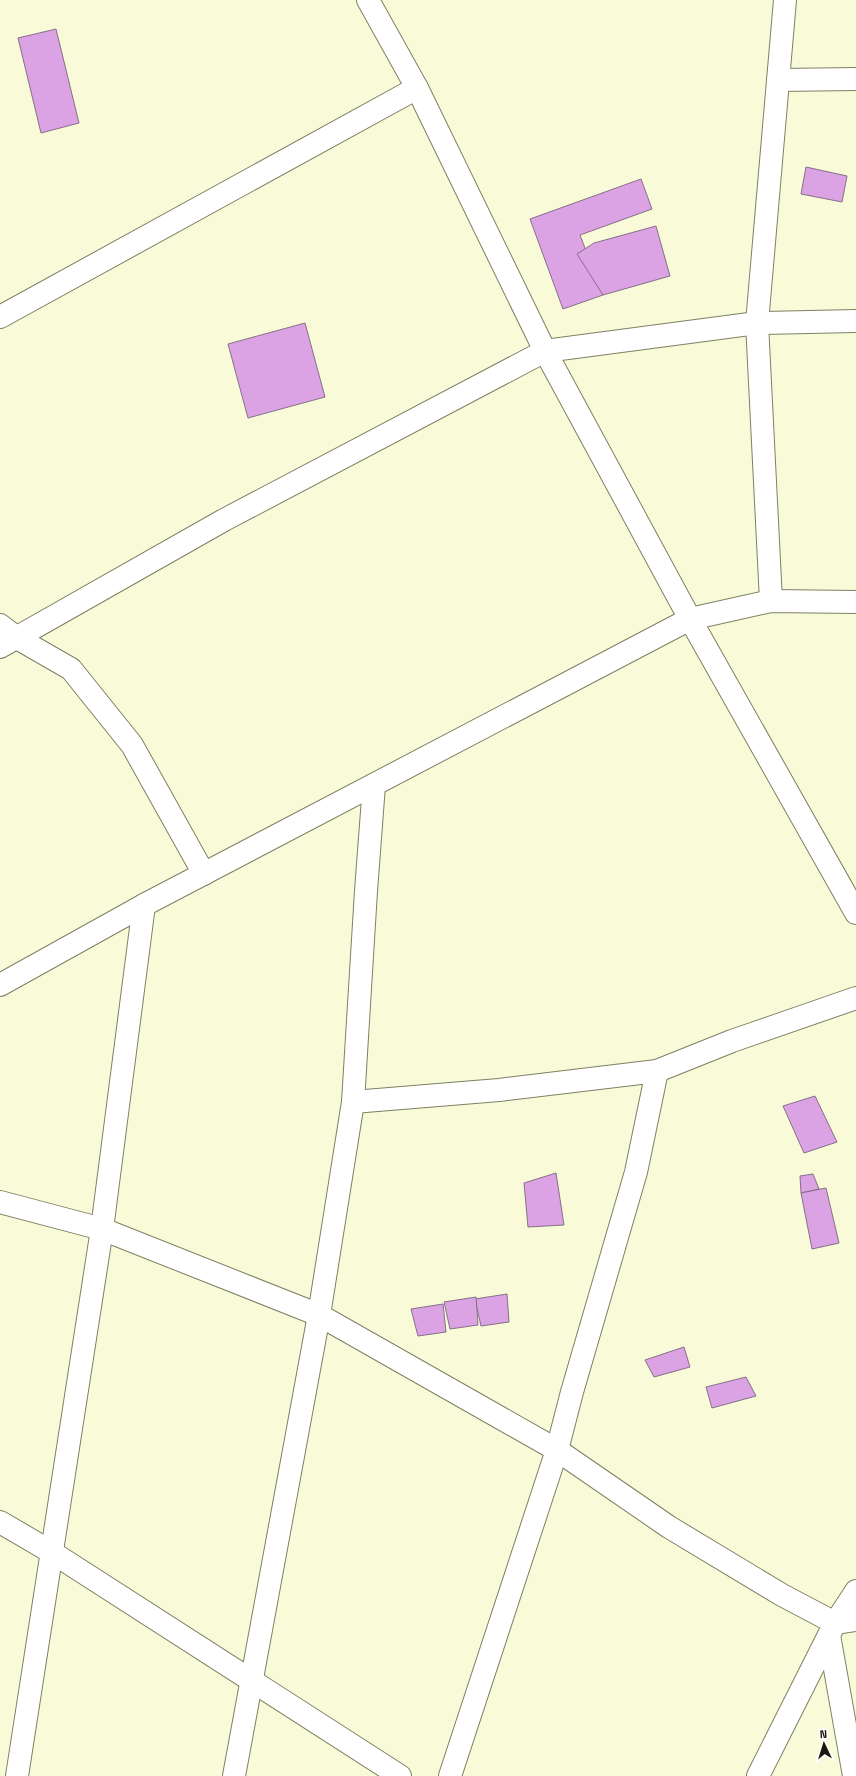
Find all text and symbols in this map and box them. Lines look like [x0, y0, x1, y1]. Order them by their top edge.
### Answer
north arrow [804, 1724, 844, 1764]
text: N [819, 1727, 827, 1741]

